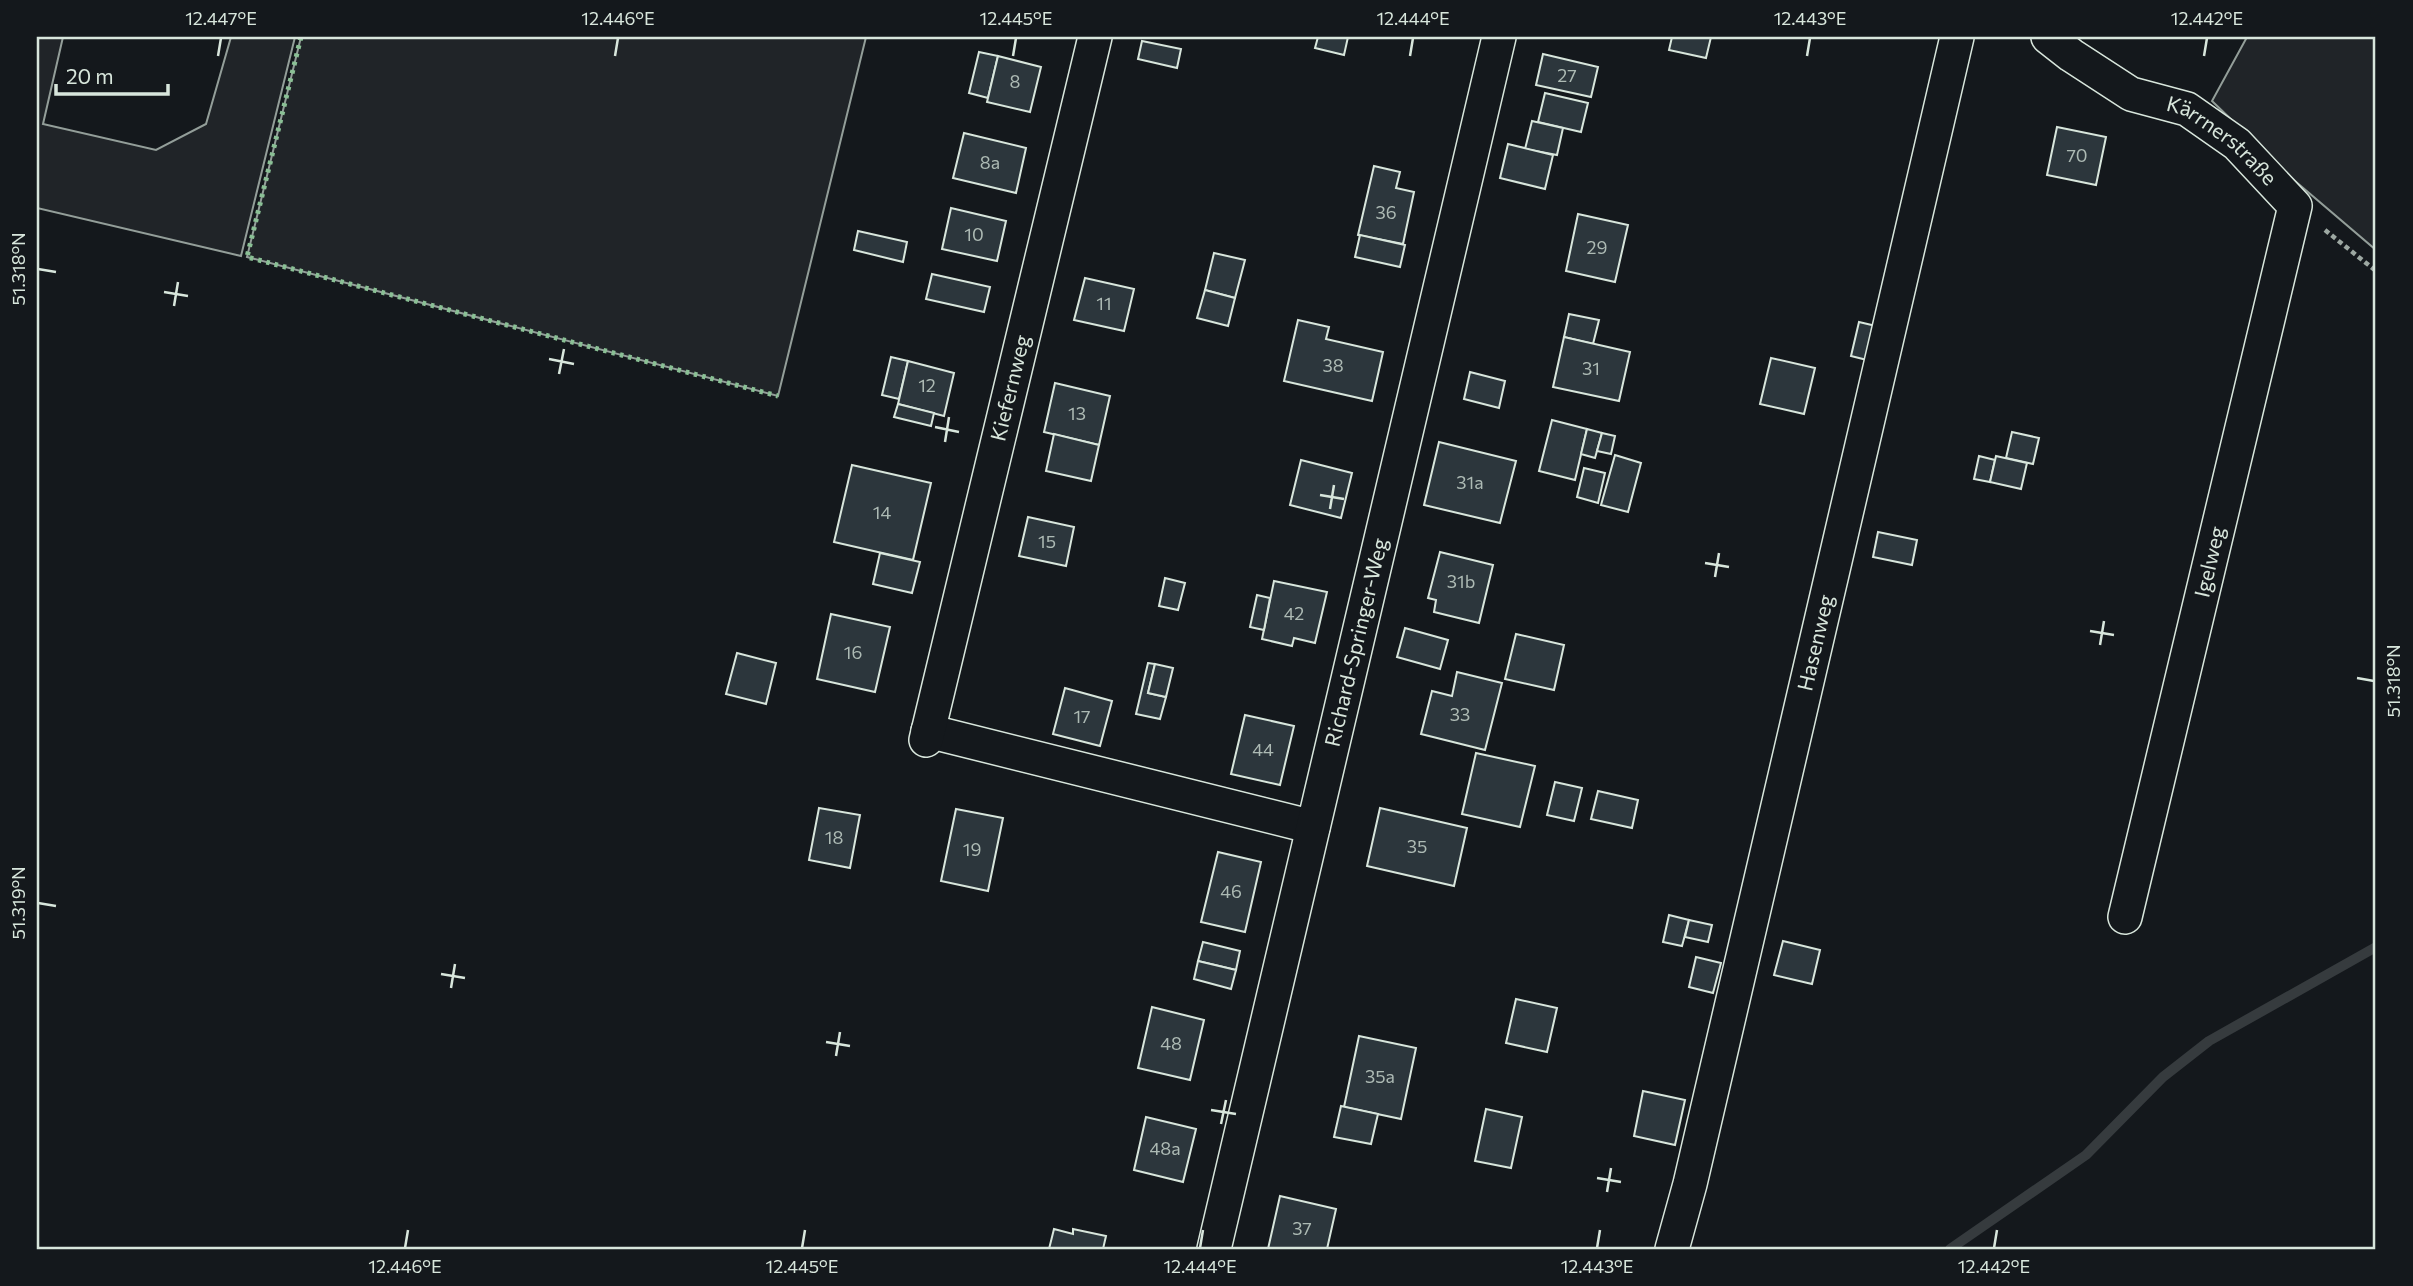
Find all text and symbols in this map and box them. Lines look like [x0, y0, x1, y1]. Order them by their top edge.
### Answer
text: 12.447°E [185, 7, 257, 29]
text: 12.446°E [581, 7, 655, 29]
text: 12.445°E [980, 7, 1052, 29]
text: 12.444°E [1376, 7, 1450, 29]
text: 12.443°E [1774, 7, 1846, 29]
text: 12.442°E [2171, 7, 2243, 29]
scale bar [56, 52, 168, 96]
text: 20 m [66, 63, 114, 88]
house number: 27 [1557, 64, 1577, 86]
house number: 8 [1010, 70, 1021, 92]
street label: Kärrnerstraße [2164, 90, 2283, 190]
house number: 70 [2066, 144, 2088, 166]
house number: 8a [980, 151, 1000, 173]
house number: 36 [1375, 201, 1397, 223]
house number: 10 [964, 223, 984, 245]
text: 51.318°N [7, 232, 29, 306]
house number: 29 [1587, 236, 1607, 258]
house number: 11 [1096, 292, 1112, 314]
street label: Kiefernweg [984, 332, 1034, 443]
house number: 38 [1322, 354, 1344, 376]
house number: 31 [1582, 357, 1600, 379]
house number: 12 [918, 374, 936, 396]
house number: 13 [1068, 402, 1086, 424]
house number: 31a [1456, 471, 1484, 493]
house number: 14 [873, 501, 891, 523]
street label: Igelweg [2188, 524, 2229, 600]
house number: 15 [1038, 530, 1056, 552]
street label: Richard-Springer-Weg [1319, 535, 1392, 749]
house number: 31b [1447, 570, 1475, 592]
street label: Hasenweg [1791, 592, 1838, 693]
house number: 42 [1284, 602, 1304, 624]
house number: 16 [844, 641, 862, 663]
text: 51.318°N [2382, 644, 2404, 718]
house number: 33 [1450, 703, 1470, 725]
house number: 17 [1073, 705, 1091, 727]
house number: 44 [1252, 738, 1274, 760]
house number: 18 [825, 826, 843, 848]
house number: 35 [1407, 835, 1427, 857]
house number: 19 [963, 838, 981, 860]
text: 51.319°N [7, 866, 29, 940]
house number: 46 [1220, 880, 1242, 902]
house number: 48 [1160, 1032, 1182, 1054]
house number: 35a [1365, 1065, 1395, 1087]
house number: 48a [1149, 1137, 1181, 1159]
house number: 37 [1292, 1217, 1312, 1239]
text: 12.446°E [368, 1255, 442, 1277]
text: 12.445°E [766, 1255, 838, 1277]
text: 12.444°E [1163, 1255, 1237, 1277]
text: 12.443°E [1561, 1255, 1633, 1277]
text: 12.442°E [1958, 1255, 2030, 1277]

